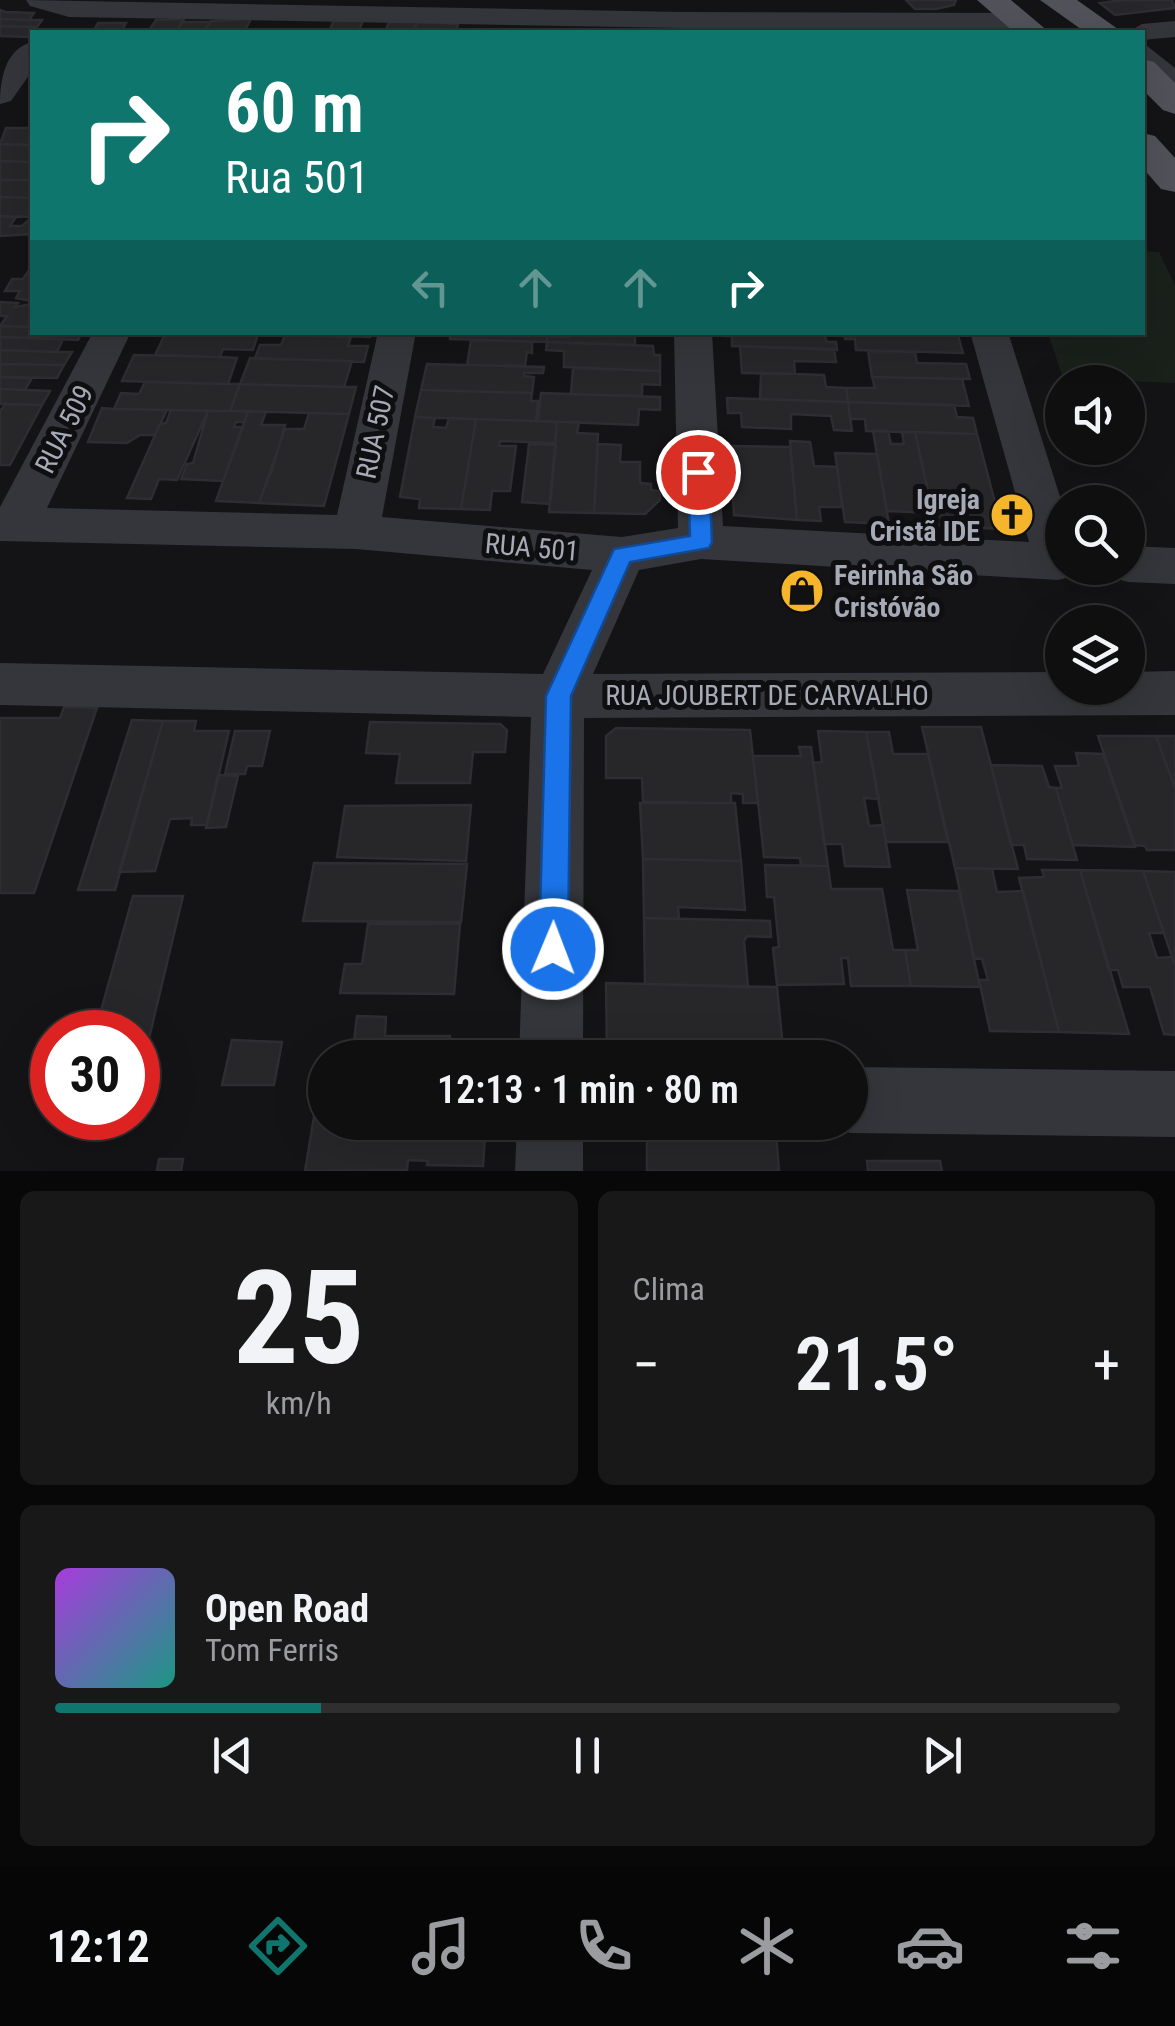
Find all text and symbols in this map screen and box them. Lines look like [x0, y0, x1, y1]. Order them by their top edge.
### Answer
text: 60 m [225, 67, 364, 149]
icon: right [60, 70, 190, 200]
text: Rua 501 [225, 151, 369, 204]
icon: left [403, 260, 458, 315]
icon: ahead [508, 260, 563, 315]
icon: ahead [613, 260, 668, 315]
icon: right [718, 260, 773, 315]
map controls [1045, 365, 1145, 705]
button: sound [1045, 365, 1145, 465]
street label: RUA 509 [28, 380, 101, 479]
street label: RUA 507 [350, 383, 401, 482]
pin [656, 430, 741, 515]
icon: arrive [671, 445, 726, 500]
place label: Igreja Cristã IDE [870, 483, 980, 548]
button: search [1045, 485, 1145, 585]
church icon: Igreja Cristã IDE [989, 492, 1035, 538]
street label: RUA 501 [484, 527, 580, 568]
place label: Feirinha São Cristóvão [834, 559, 973, 624]
shop icon: Feirinha São Cristóvão [779, 568, 825, 614]
button: layers [1045, 605, 1145, 705]
street label: RUA JOUBERT DE CARVALHO [605, 679, 929, 712]
position arrow [501, 897, 605, 1001]
speed limit sign: 30 [30, 1010, 160, 1140]
text: 12:13 · 1 min · 80 m [437, 1068, 739, 1112]
text: 25 [233, 1242, 364, 1395]
text: Clima [633, 1270, 705, 1308]
text: 21.5° [795, 1320, 958, 1408]
text: − [633, 1333, 660, 1397]
text: + [1093, 1333, 1120, 1397]
text: km/h [266, 1384, 332, 1422]
text: Open Road [205, 1587, 369, 1631]
text: Tom Ferris [205, 1631, 339, 1669]
icon: previous [205, 1728, 260, 1783]
icon: pause [560, 1728, 615, 1783]
icon: next [915, 1728, 970, 1783]
icon: directions [243, 1911, 313, 1981]
icon: music [406, 1911, 476, 1981]
icon: phone [569, 1911, 639, 1981]
icon: climate [732, 1911, 802, 1981]
icon: car [895, 1911, 965, 1981]
icon: filters [1058, 1911, 1128, 1981]
text: 12:12 [47, 1920, 150, 1973]

